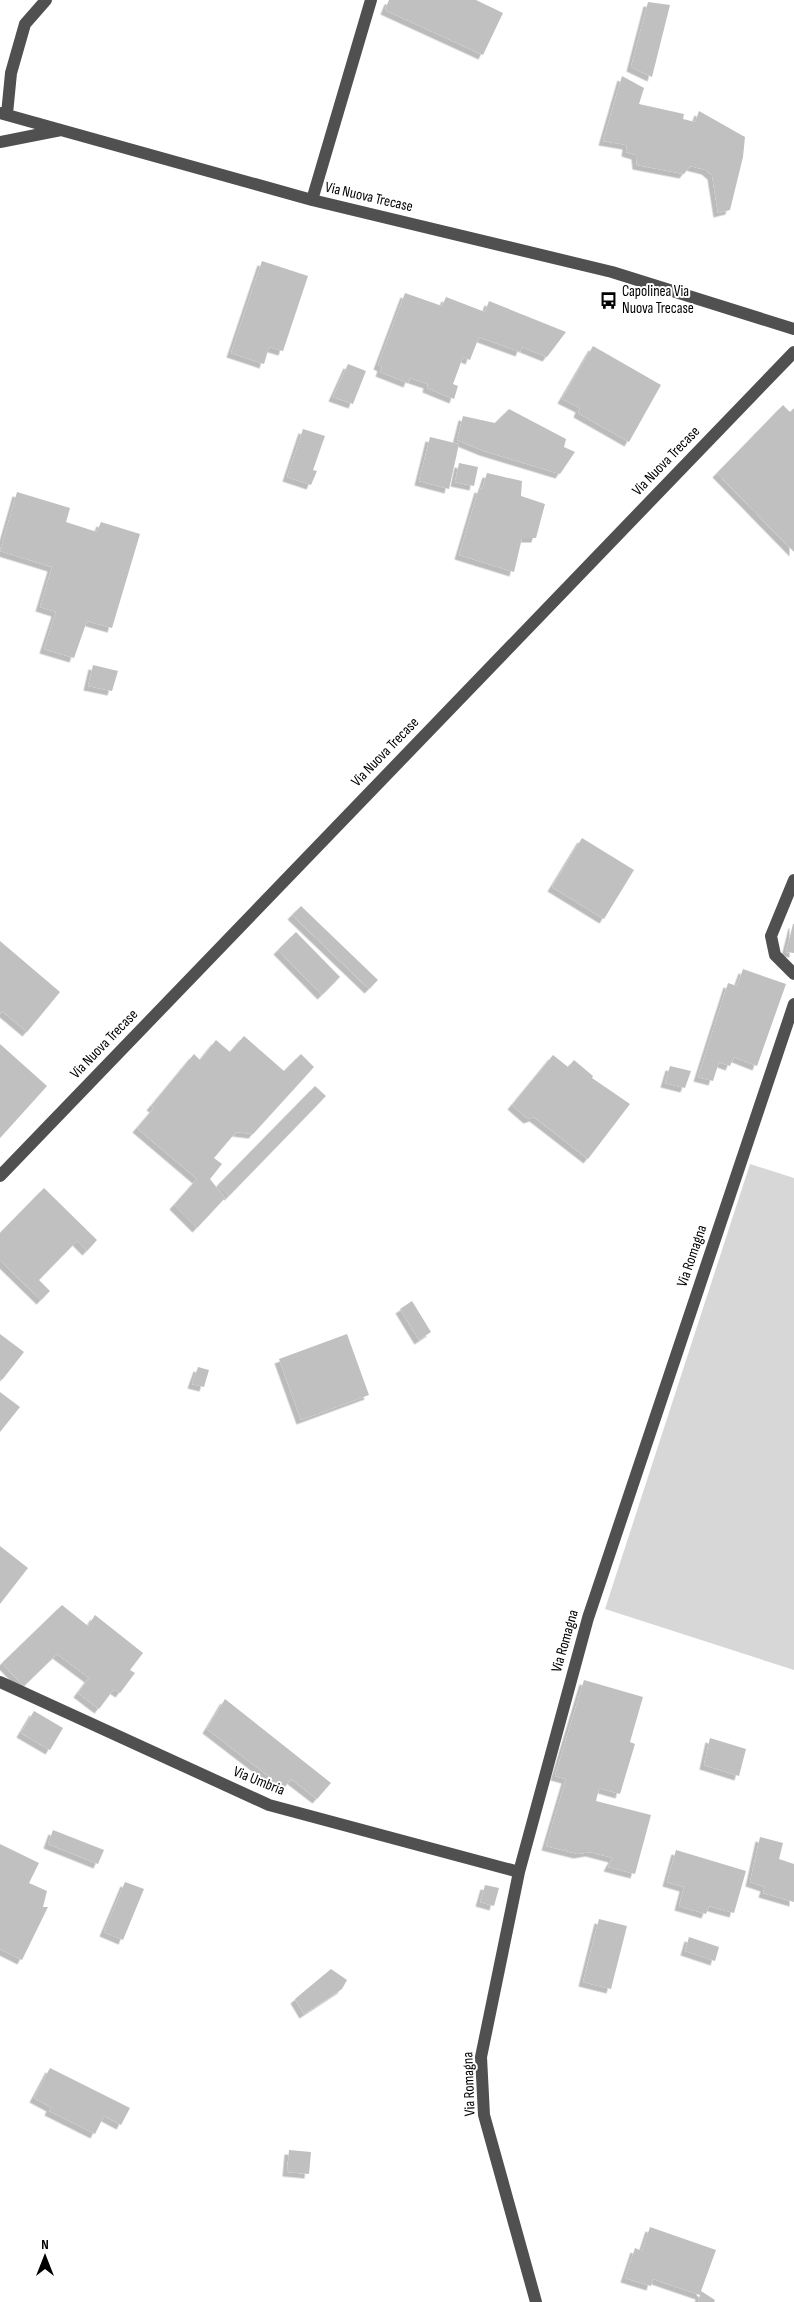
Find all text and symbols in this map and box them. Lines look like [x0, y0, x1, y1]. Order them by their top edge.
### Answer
street label: Via Nuova Trecase [323, 178, 415, 216]
place label: Capolinea Via Nuova Trecase [622, 282, 694, 318]
bus stop icon: Capolinea Via Nuova Trecase [598, 290, 618, 310]
street label: Via Nuova Trecase [628, 422, 704, 500]
street label: Via Nuova Trecase [347, 713, 423, 791]
street label: Via Nuova Trecase [66, 1005, 142, 1083]
street label: Via Romagna [673, 1222, 712, 1289]
street label: Via Romagna [547, 1607, 583, 1675]
street label: Via Umbria [230, 1762, 288, 1800]
street label: Via Romagna [458, 2051, 480, 2116]
north arrow [20, 2232, 70, 2282]
text: N [41, 2236, 49, 2253]

